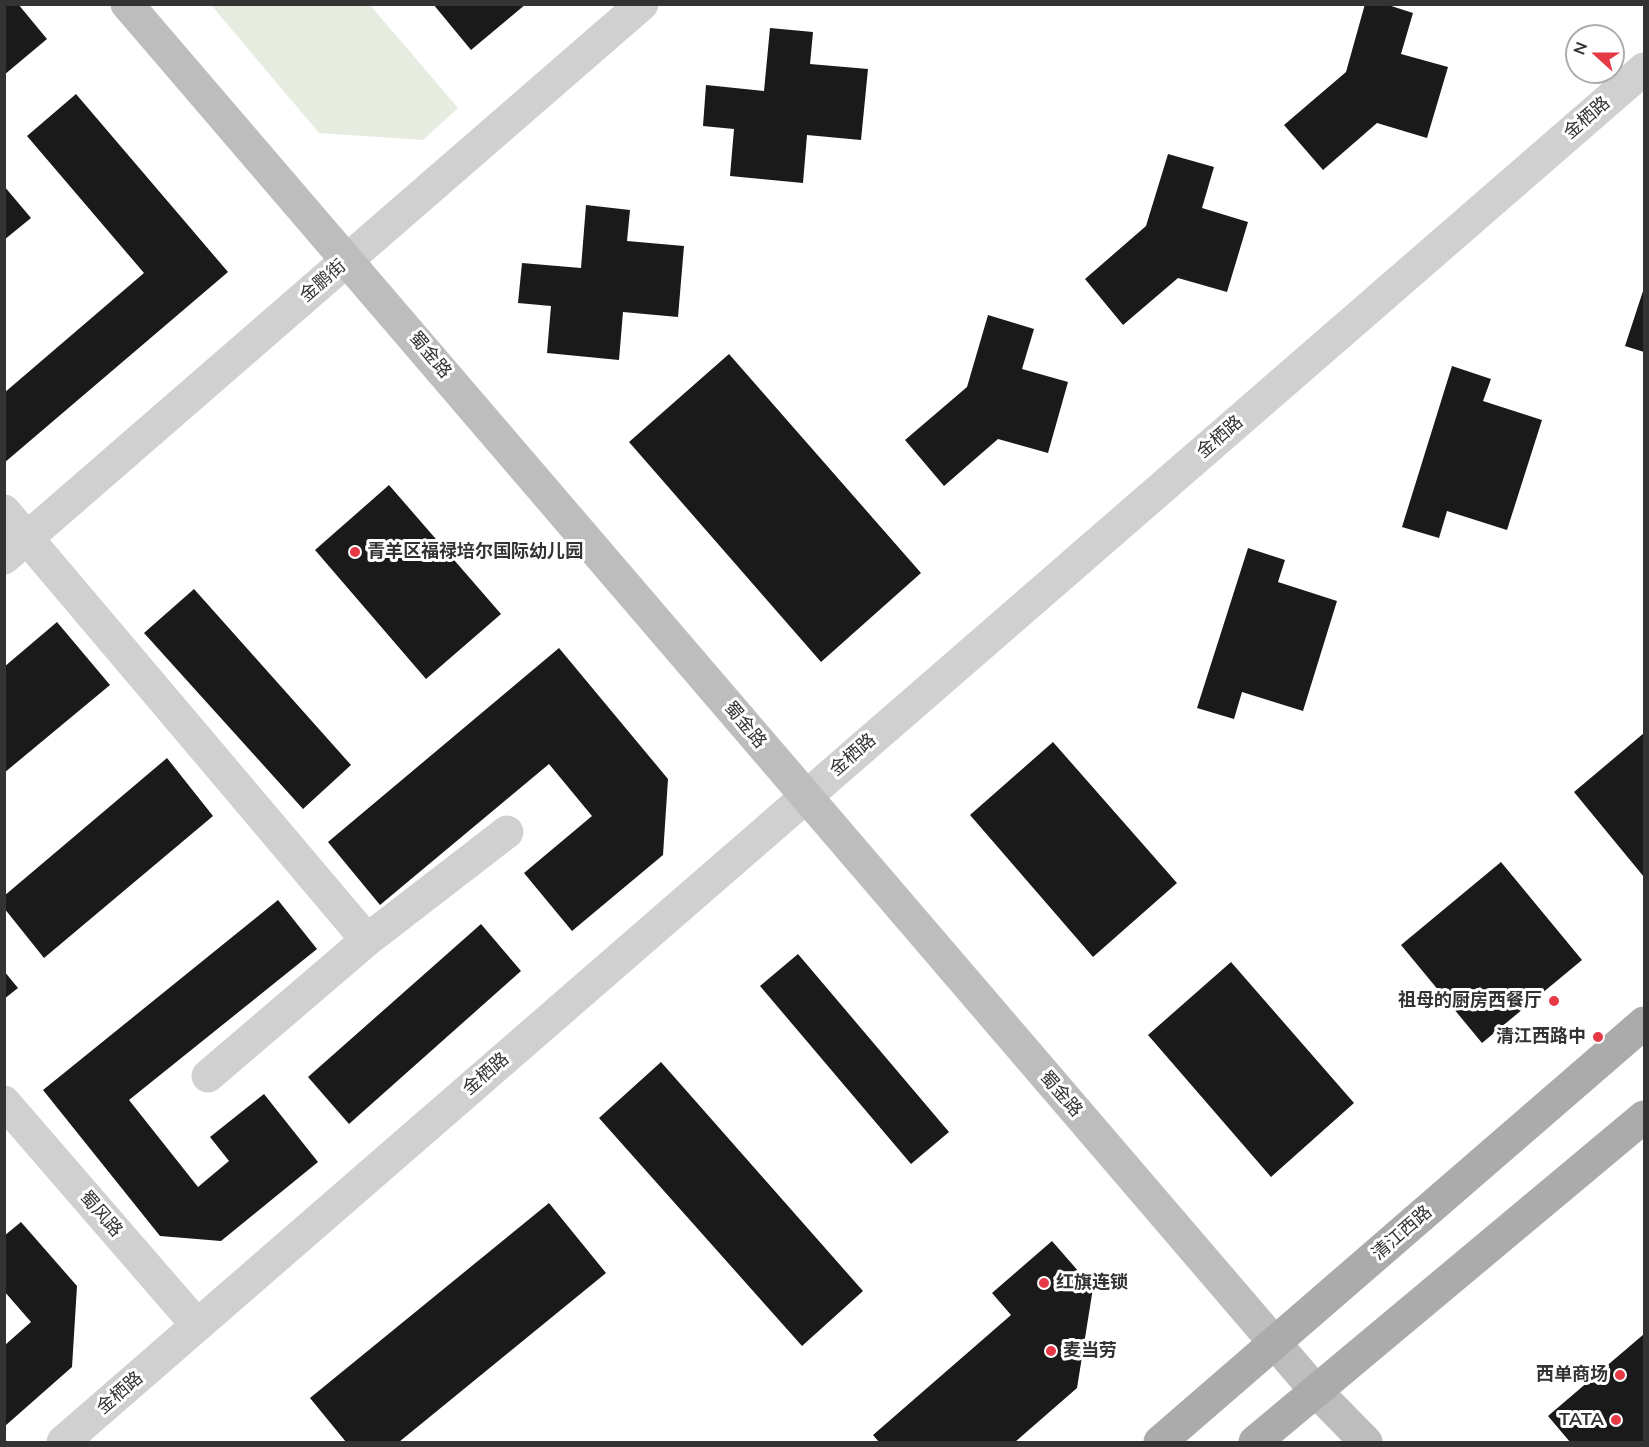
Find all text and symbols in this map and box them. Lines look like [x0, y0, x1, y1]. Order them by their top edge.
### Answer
north arrow [1565, 24, 1625, 84]
text: N [1569, 39, 1592, 57]
street label: 金栖路 [1560, 92, 1614, 144]
street label: 金鹏街 [296, 255, 350, 307]
street label: 蜀金路 [404, 327, 456, 383]
street label: 金栖路 [1193, 411, 1247, 463]
place label: 青羊区福禄培尔国际幼儿园 [367, 541, 583, 563]
marker: 青羊区福禄培尔国际幼儿园 [348, 545, 362, 559]
street label: 蜀金路 [719, 697, 771, 753]
street label: 金栖路 [826, 729, 880, 781]
place label: 祖母的厨房西餐厅 [1398, 990, 1542, 1012]
marker: 祖母的厨房西餐厅 [1547, 994, 1561, 1008]
place label: 清江西路中 [1496, 1026, 1586, 1048]
marker: 清江西路中 [1591, 1030, 1605, 1044]
street label: 金栖路 [459, 1048, 513, 1100]
street label: 蜀金路 [1035, 1067, 1087, 1121]
street label: 蜀风路 [75, 1187, 127, 1241]
street label: 清江西路 [1368, 1201, 1436, 1265]
place label: 红旗连锁 [1056, 1272, 1128, 1294]
marker: 红旗连锁 [1037, 1276, 1051, 1290]
place label: 麦当劳 [1063, 1340, 1117, 1362]
marker: 麦当劳 [1044, 1344, 1058, 1358]
place label: 西单商场 [1536, 1364, 1608, 1386]
street label: 金栖路 [93, 1367, 147, 1419]
marker: 西单商场 [1613, 1368, 1627, 1382]
place label: TATA [1559, 1409, 1604, 1431]
marker: TATA [1609, 1413, 1623, 1427]

